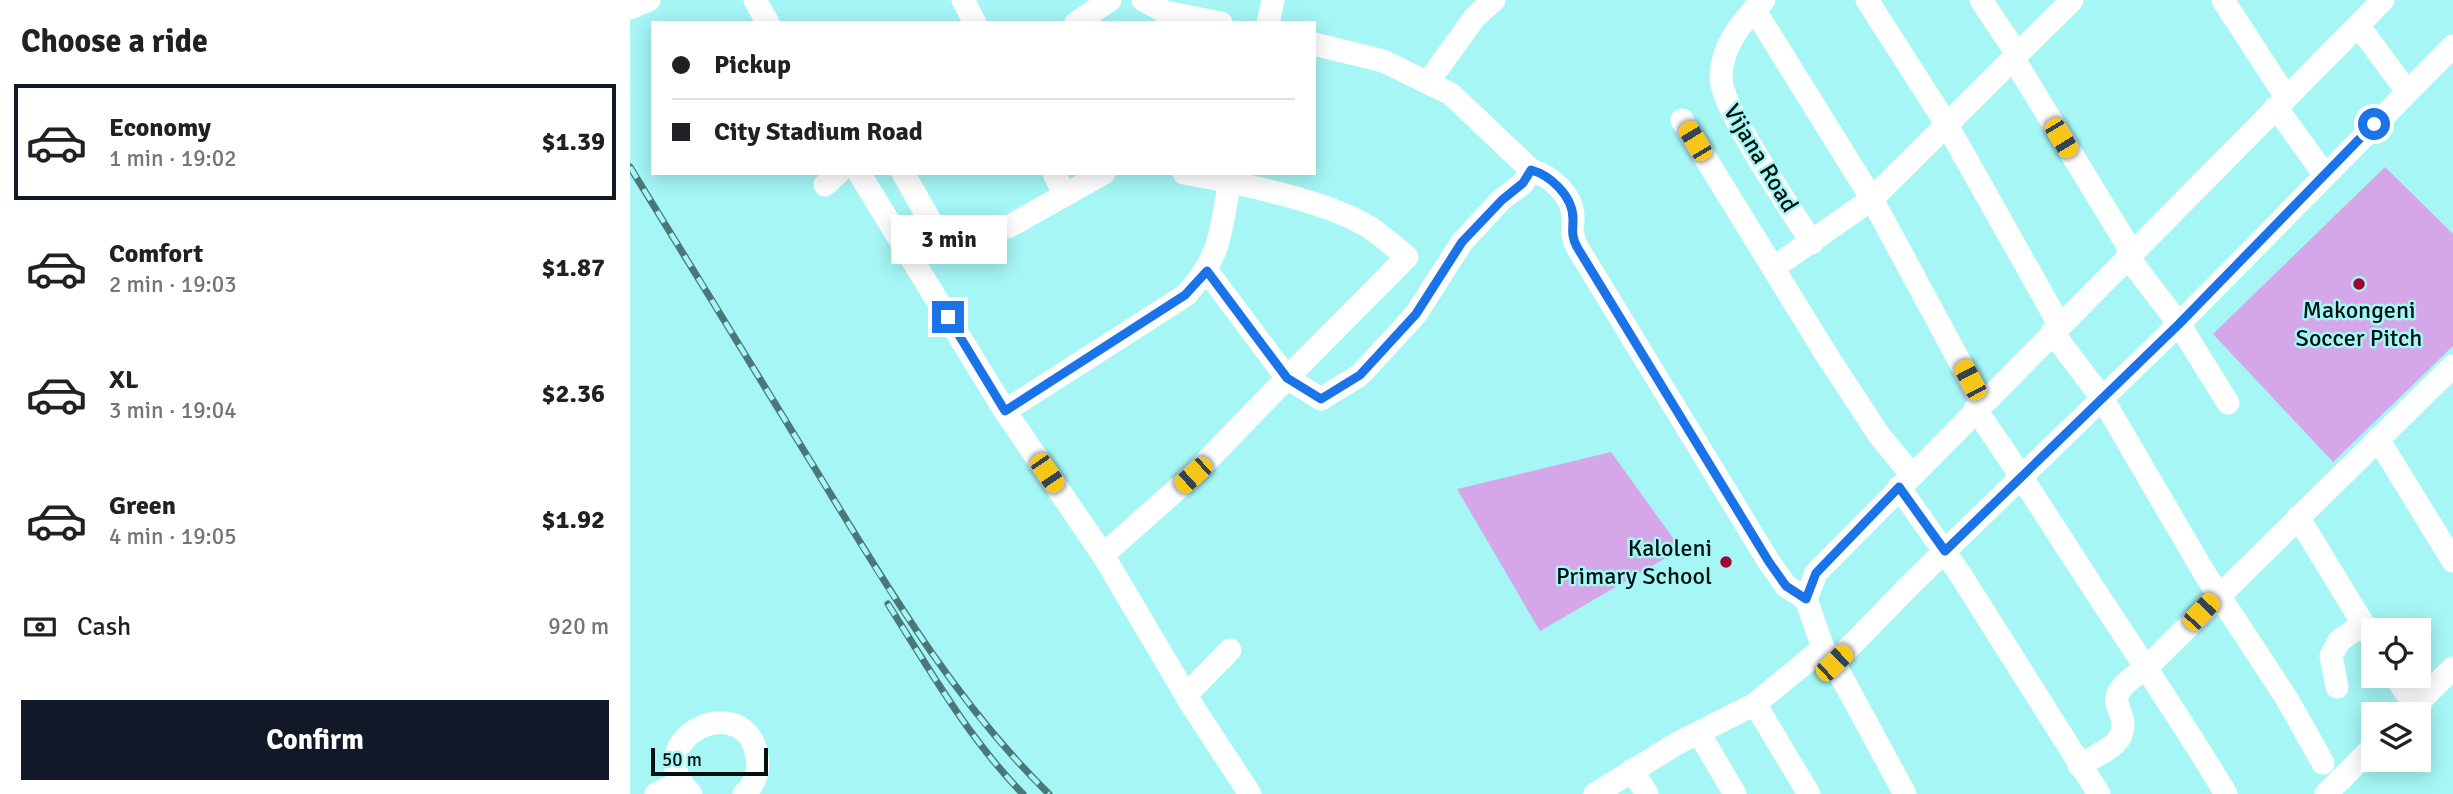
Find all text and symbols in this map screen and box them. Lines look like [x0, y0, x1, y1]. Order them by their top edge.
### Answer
text: Choose a ride [21, 22, 208, 61]
text: Pickup [714, 49, 791, 81]
street label: Vijana Road [1717, 98, 1805, 218]
route start [2358, 108, 2390, 140]
icon: car [25, 111, 88, 174]
text: Economy [109, 112, 211, 144]
car [2042, 115, 2081, 161]
text: City Stadium Road [714, 116, 923, 148]
car [1676, 118, 1715, 164]
text: $1.39 [541, 126, 605, 158]
text: 1 min · 19:02 [109, 144, 237, 173]
callout: 3 min [890, 216, 1006, 264]
text: 3 min [921, 225, 977, 254]
icon: car [25, 237, 88, 300]
text: Comfort [109, 238, 203, 270]
text: $1.87 [541, 252, 605, 284]
text: 2 min · 19:03 [109, 270, 237, 299]
marker: Makongeni Soccer Pitch [2351, 276, 2367, 292]
place label: Makongeni Soccer Pitch [2296, 295, 2422, 353]
route end [932, 301, 964, 333]
car [1951, 357, 1990, 403]
icon: car [25, 363, 88, 426]
text: XL [109, 364, 139, 396]
text: $2.36 [541, 378, 605, 410]
text: 3 min · 19:04 [109, 396, 237, 425]
car [1027, 450, 1068, 496]
car [1171, 453, 1216, 497]
icon: car [25, 489, 88, 552]
text: Green [109, 490, 176, 522]
text: $1.92 [541, 504, 605, 536]
text: 4 min · 19:05 [109, 522, 237, 551]
place label: Kaloleni Primary School [1556, 533, 1712, 591]
marker: Kaloleni Primary School [1718, 554, 1734, 570]
car [2179, 589, 2224, 635]
icon: cash [21, 608, 59, 646]
text: Cash [77, 611, 131, 643]
text: 920 m [548, 612, 609, 641]
map controls [2361, 618, 2431, 772]
button: locate [2361, 618, 2431, 688]
car [1812, 641, 1857, 685]
button: Confirm [21, 700, 609, 780]
button: layers [2361, 702, 2431, 772]
scale bar [651, 745, 768, 777]
text: 50 m [662, 748, 702, 772]

